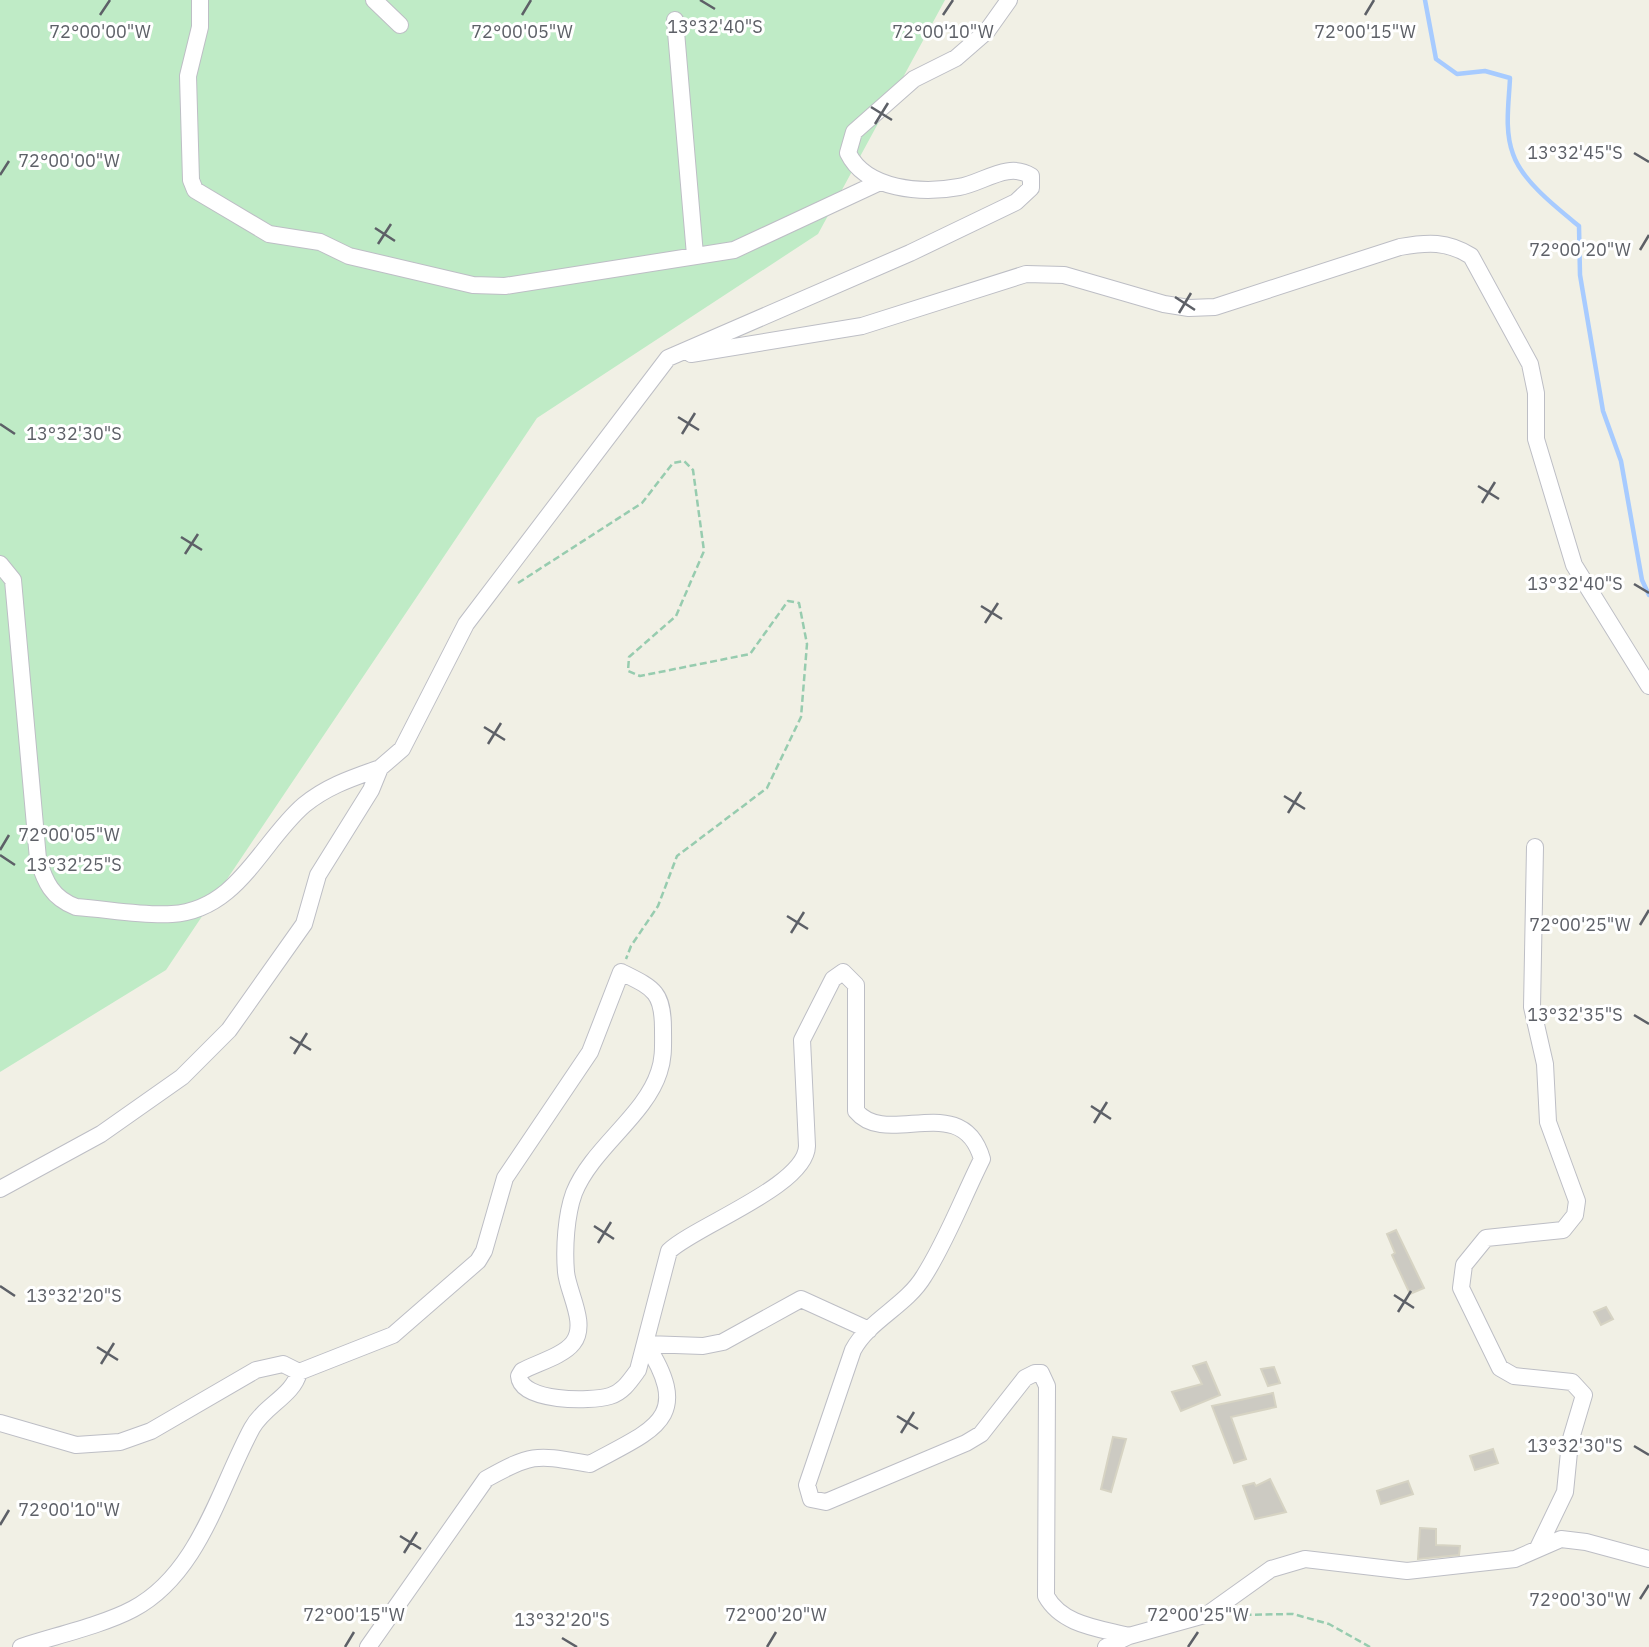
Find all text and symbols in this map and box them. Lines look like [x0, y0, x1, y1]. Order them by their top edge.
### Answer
text: 13°32'40"S [667, 15, 763, 38]
text: 72°00'00"W [49, 20, 151, 43]
text: 72°00'05"W [471, 20, 573, 43]
text: 72°00'10"W [892, 20, 994, 43]
text: 72°00'15"W [1314, 20, 1416, 43]
text: 13°32'45"S [1527, 141, 1623, 164]
text: 72°00'00"W [18, 149, 120, 172]
text: 72°00'20"W [1529, 238, 1631, 261]
text: 13°32'30"S [26, 422, 122, 445]
text: 13°32'40"S [1527, 572, 1623, 595]
text: 72°00'05"W [18, 823, 120, 846]
text: 13°32'25"S [26, 853, 122, 876]
text: 72°00'25"W [1529, 913, 1631, 936]
text: 13°32'35"S [1527, 1003, 1623, 1026]
text: 13°32'20"S [26, 1284, 122, 1307]
text: 13°32'30"S [1527, 1434, 1623, 1457]
text: 72°00'10"W [18, 1498, 120, 1521]
text: 72°00'30"W [1529, 1588, 1631, 1611]
text: 72°00'15"W [303, 1603, 405, 1626]
text: 72°00'20"W [725, 1603, 827, 1626]
text: 72°00'25"W [1147, 1603, 1249, 1626]
text: 13°32'20"S [514, 1608, 610, 1631]

